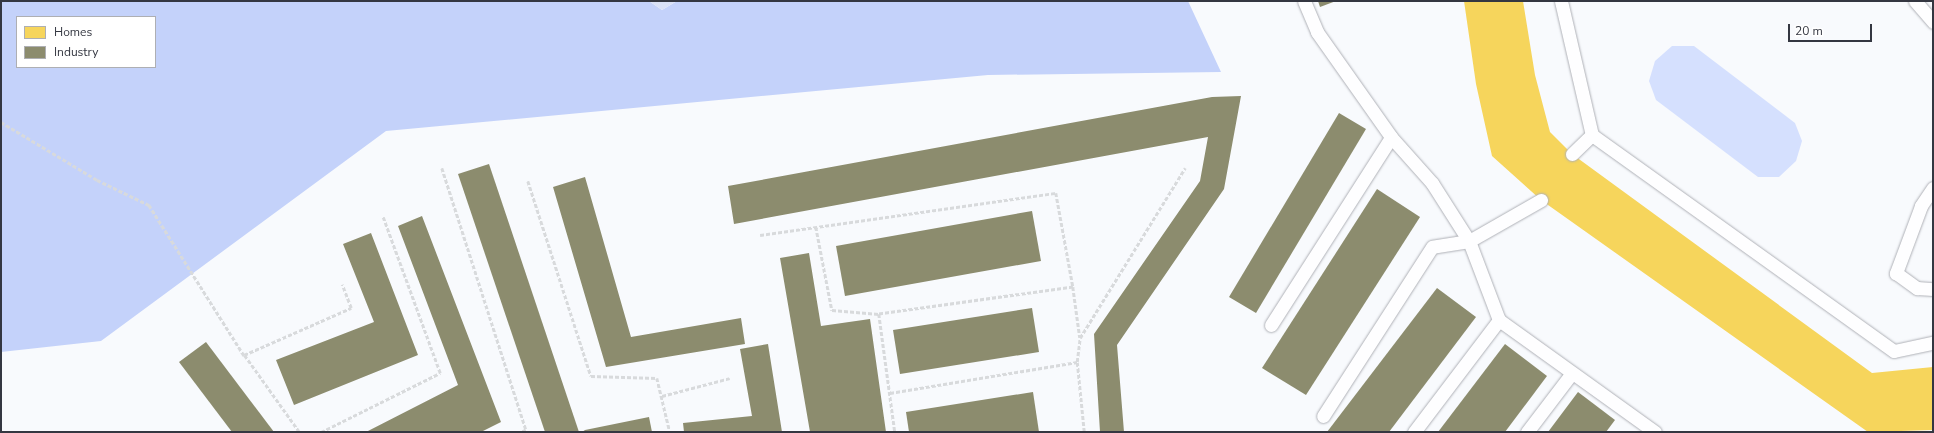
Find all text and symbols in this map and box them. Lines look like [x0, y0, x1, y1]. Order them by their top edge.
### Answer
legend [16, 16, 156, 68]
scale bar [1790, 16, 1874, 42]
text: 20 m [1795, 23, 1823, 39]
text: Homes [54, 24, 92, 40]
text: Industry [54, 44, 98, 60]

